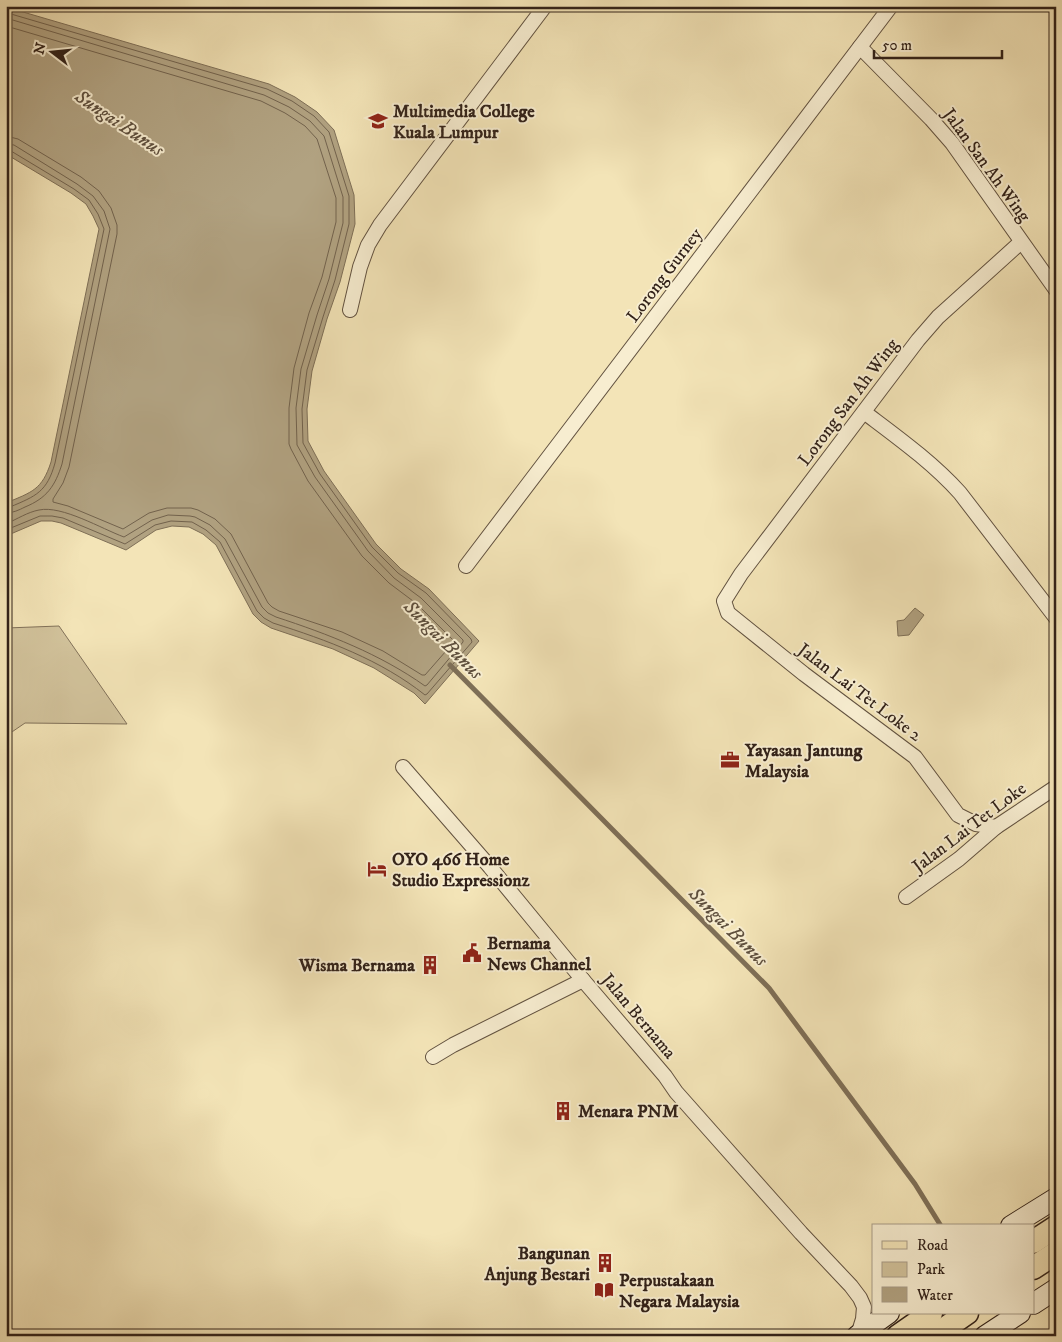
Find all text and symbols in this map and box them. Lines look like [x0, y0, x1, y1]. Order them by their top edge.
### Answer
north arrow [28, 28, 78, 78]
scale bar [874, 28, 1002, 60]
text: 50 m [882, 36, 912, 55]
text: N [30, 40, 51, 57]
water label: Sungai Bunus [69, 85, 169, 162]
place label: Multimedia College Kuala Lumpur [393, 101, 535, 144]
street label: Jalan San Ah Wing [936, 103, 1035, 227]
school or university icon: Multimedia College Kuala Lumpur [367, 110, 389, 132]
street label: Lorong Gurney [622, 224, 708, 327]
street label: Lorong San Ah Wing [794, 334, 904, 471]
water label: Sungai Bunus [398, 595, 488, 685]
street label: Jalan Lai Tet Loke 2 [792, 638, 926, 747]
place label: Yayasan Jantung Malaysia [744, 740, 864, 783]
office icon: Yayasan Jantung Malaysia [719, 749, 741, 771]
street label: Jalan Lai Tet Loke [907, 778, 1031, 879]
place label: OYO 466 Home Studio Expressionz [392, 849, 530, 892]
hotel icon: OYO 466 Home Studio Expressionz [366, 858, 388, 880]
water label: Sungai Bunus [683, 882, 773, 972]
place label: Bernama News Channel [487, 933, 591, 976]
public building icon: Bernama News Channel [461, 942, 483, 964]
building icon: Wisma Bernama [419, 954, 441, 976]
place label: Wisma Bernama [298, 955, 415, 977]
street label: Jalan Bernama [595, 968, 680, 1064]
building icon: Menara PNM [552, 1100, 574, 1122]
place label: Menara PNM [578, 1101, 679, 1123]
legend [872, 1224, 1034, 1314]
text: Road [917, 1236, 949, 1255]
place label: Bangunan Anjung Bestari [483, 1243, 591, 1286]
building icon: Bangunan Anjung Bestari [594, 1252, 616, 1274]
text: Park [917, 1260, 946, 1279]
place label: Perpustakaan Negara Malaysia [619, 1270, 740, 1313]
library icon: Perpustakaan Negara Malaysia [593, 1279, 615, 1301]
text: Water [916, 1286, 953, 1305]

